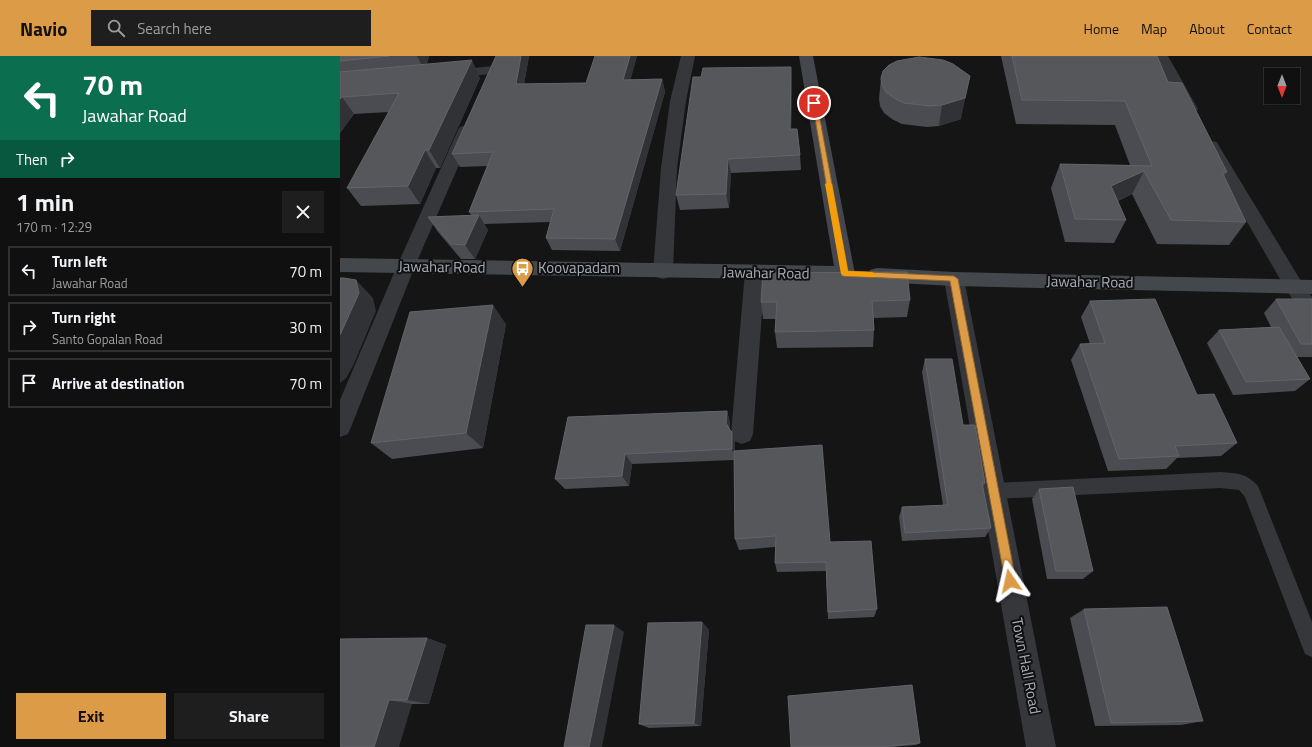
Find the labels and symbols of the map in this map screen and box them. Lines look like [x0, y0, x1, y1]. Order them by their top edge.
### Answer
north arrow [1264, 68, 1300, 104]
pin [797, 86, 831, 120]
street label: Jawahar Road [398, 254, 486, 279]
bus stop icon: Koovapadam [509, 255, 535, 288]
place label: Koovapadam [538, 256, 620, 279]
street label: Jawahar Road [722, 260, 810, 285]
street label: Jawahar Road [1046, 269, 1134, 294]
position arrow [989, 560, 1031, 602]
street label: Town Hall Road [1006, 616, 1047, 716]

